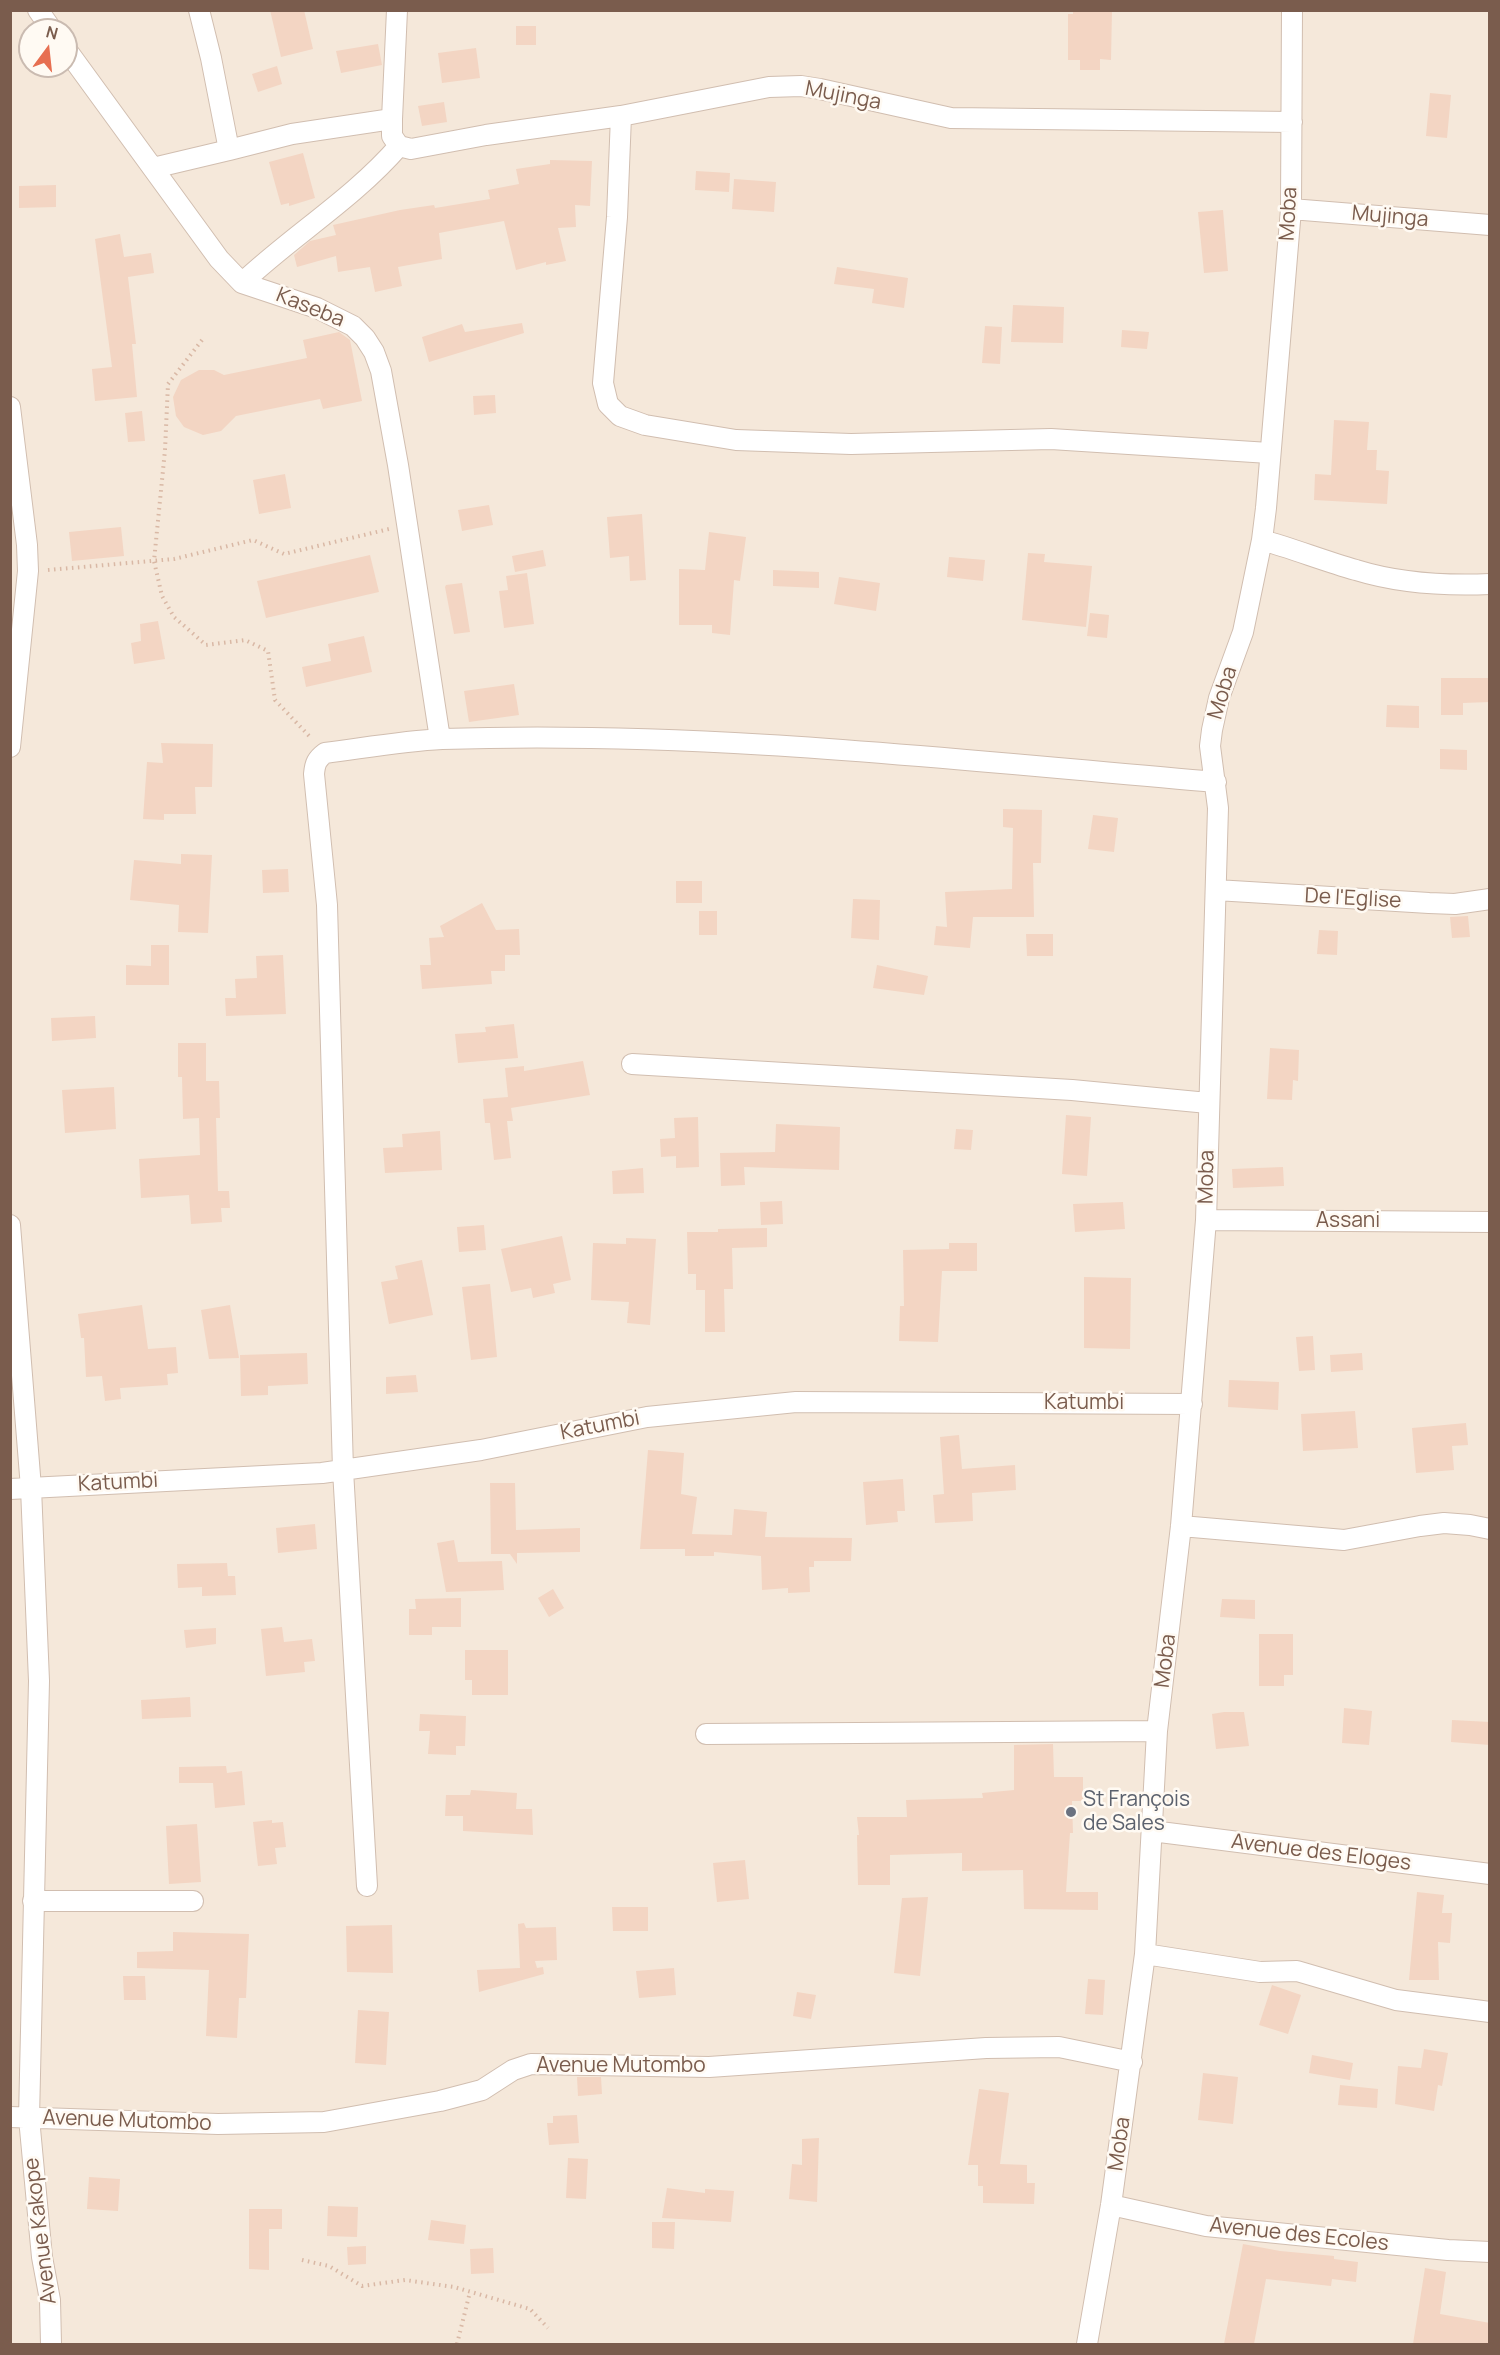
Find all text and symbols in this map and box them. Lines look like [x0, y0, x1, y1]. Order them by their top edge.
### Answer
north arrow [18, 18, 78, 78]
text: N [44, 20, 61, 45]
street label: Mujinga [803, 76, 883, 116]
street label: Moba [1275, 186, 1303, 242]
street label: Mujinga [1351, 201, 1429, 233]
street label: Kaseba [272, 283, 348, 333]
street label: Moba [1203, 663, 1243, 723]
street label: De l'Eglise [1304, 884, 1402, 914]
street label: Moba [1194, 1150, 1220, 1204]
street label: Assani [1316, 1208, 1380, 1234]
street label: Katumbi [1044, 1390, 1124, 1416]
street label: Katumbi [558, 1406, 642, 1446]
street label: Katumbi [77, 1468, 159, 1498]
street label: Moba [1150, 1633, 1182, 1689]
place label: St François de Sales [1083, 1787, 1190, 1837]
marker: St François de Sales [1064, 1805, 1078, 1819]
street label: Avenue des Eloges [1230, 1829, 1412, 1877]
street label: Avenue Mutombo [536, 2053, 706, 2079]
street label: Avenue Mutombo [42, 2105, 212, 2137]
street label: Moba [1104, 2115, 1136, 2173]
street label: Avenue Kakope [20, 2156, 62, 2306]
street label: Avenue des Ecoles [1208, 2213, 1390, 2257]

